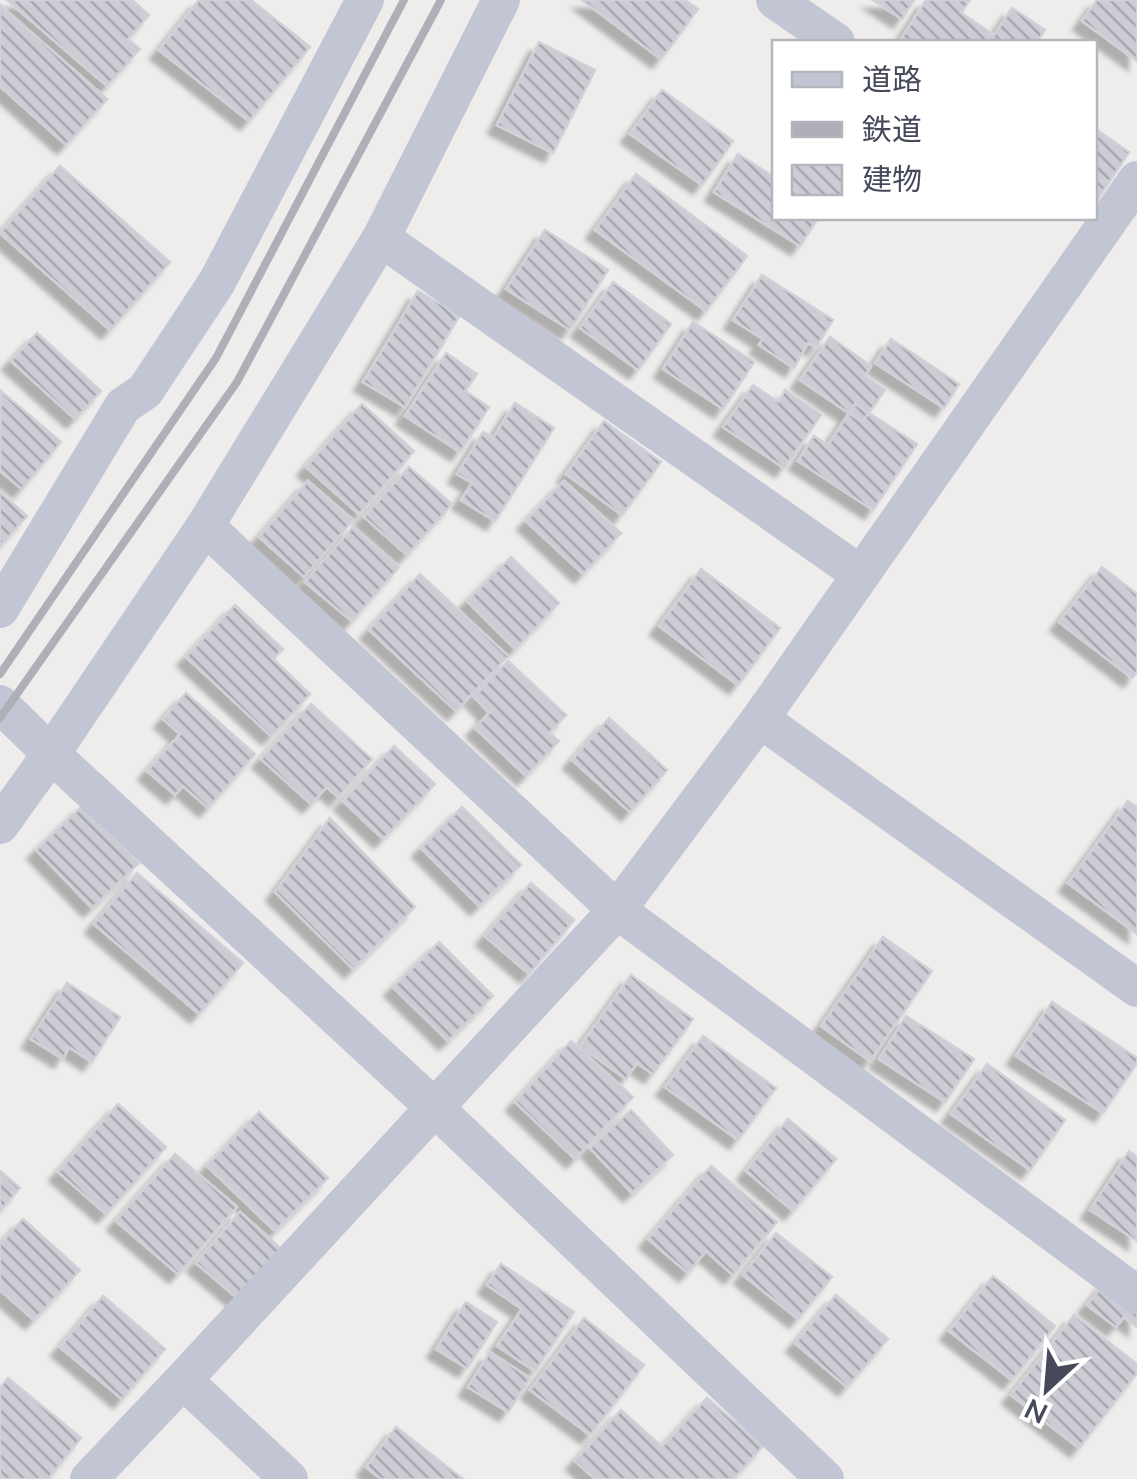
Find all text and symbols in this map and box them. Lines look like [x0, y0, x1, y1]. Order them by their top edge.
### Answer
legend [772, 40, 1097, 220]
text: 道路 [862, 60, 922, 101]
text: 鉄道 [862, 110, 922, 151]
text: 建物 [862, 160, 922, 201]
north arrow [997, 1339, 1097, 1439]
text: N [1019, 1389, 1054, 1432]

